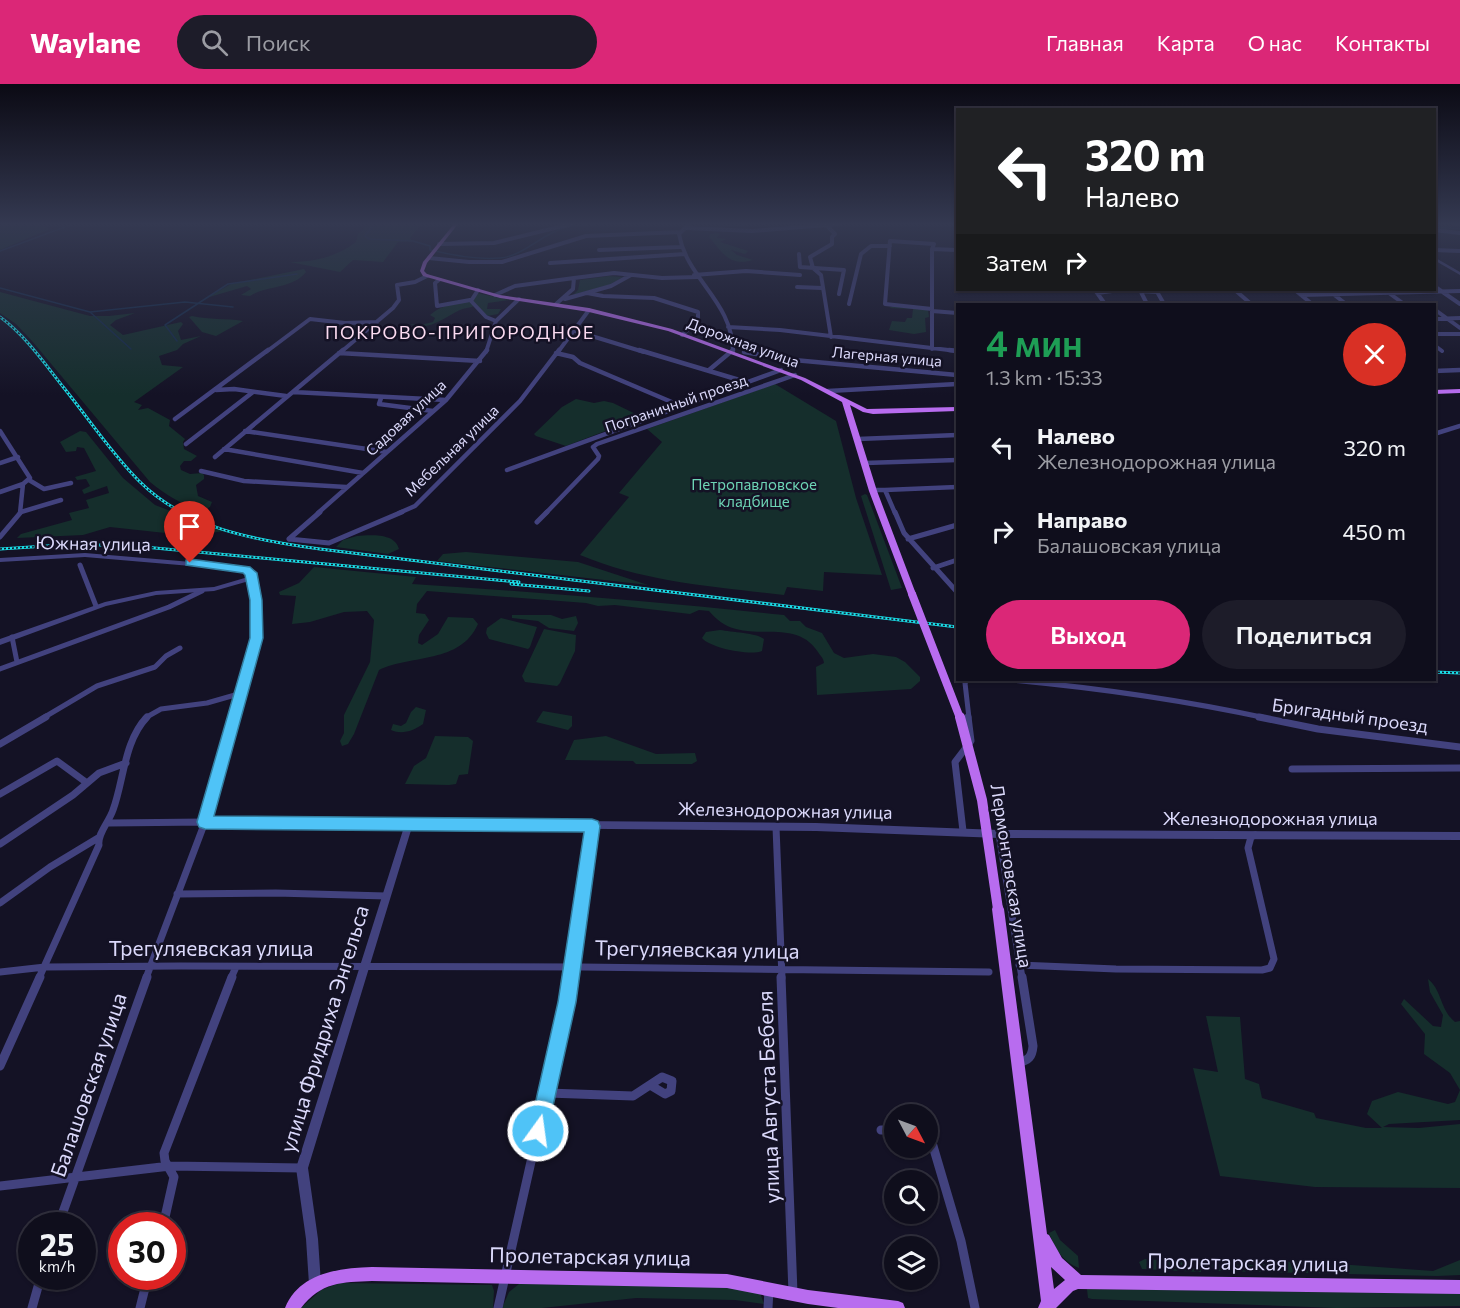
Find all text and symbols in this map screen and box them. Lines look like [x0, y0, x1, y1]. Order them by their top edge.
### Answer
search box [177, 15, 597, 69]
text: Waylane [30, 25, 141, 59]
icon: search [198, 26, 231, 59]
text: Поиск [246, 29, 311, 56]
text: Главная [1046, 30, 1124, 55]
text: Карта [1157, 30, 1215, 55]
text: О нас [1248, 30, 1302, 55]
text: Контакты [1335, 30, 1430, 55]
text: 320 m [1085, 128, 1205, 180]
icon: left [986, 132, 1064, 210]
text: Налево [1085, 180, 1180, 213]
icon: right [1059, 246, 1092, 279]
text: Затем [986, 249, 1047, 276]
street label: Дорожная улица [685, 313, 802, 371]
text: 4 мин [986, 320, 1083, 364]
district label: ПОКРОВО-ПРИГОРОДНОЕ [325, 321, 595, 343]
button: close [1343, 323, 1406, 386]
street label: Лагерная улица [831, 342, 943, 370]
text: 1.3 km · 15:33 [986, 365, 1103, 389]
street label: Пограничный проезд [602, 370, 749, 436]
street label: Садовая улица [361, 375, 449, 459]
street label: Мебельная улица [401, 401, 502, 500]
text: Налево [1037, 422, 1115, 449]
icon: left [986, 431, 1019, 464]
text: 320 m [1344, 434, 1406, 461]
text: Железнодорожная улица [1037, 449, 1276, 473]
park label: Петропавловское кладбище [691, 475, 817, 510]
pin [164, 501, 215, 563]
text: Направо [1037, 506, 1127, 533]
icon: arrive [173, 510, 206, 543]
icon: right [986, 515, 1019, 548]
text: 450 m [1342, 518, 1406, 545]
street label: Южная улица [35, 531, 151, 555]
text: Балашовская улица [1037, 533, 1221, 557]
button: Выход [986, 600, 1190, 669]
button: Поделиться [1202, 600, 1406, 669]
street label: Бригадный проезд [1271, 693, 1430, 737]
street label: Лермонтовская улица [987, 782, 1037, 969]
street label: Железнодорожная улица [677, 797, 893, 823]
street label: Железнодорожная улица [1162, 807, 1378, 829]
street label: улица Фридриха Энгельса [274, 902, 373, 1155]
street label: Трегуляевская улица [594, 934, 800, 963]
street label: Трегуляевская улица [109, 935, 313, 960]
street label: Балашовская улица [44, 989, 131, 1180]
street label: улица Августа Бебеля [751, 990, 784, 1204]
position arrow [506, 1099, 570, 1163]
north arrow [884, 1104, 938, 1158]
map controls [884, 1104, 938, 1290]
button: search [884, 1170, 938, 1224]
speed limit sign: 30 [108, 1212, 186, 1290]
text: 25 [40, 1225, 74, 1262]
button: layers [884, 1236, 938, 1290]
street label: Пролетарская улица [489, 1241, 691, 1270]
street label: Пролетарская улица [1147, 1247, 1349, 1276]
text: km/h [39, 1257, 75, 1275]

